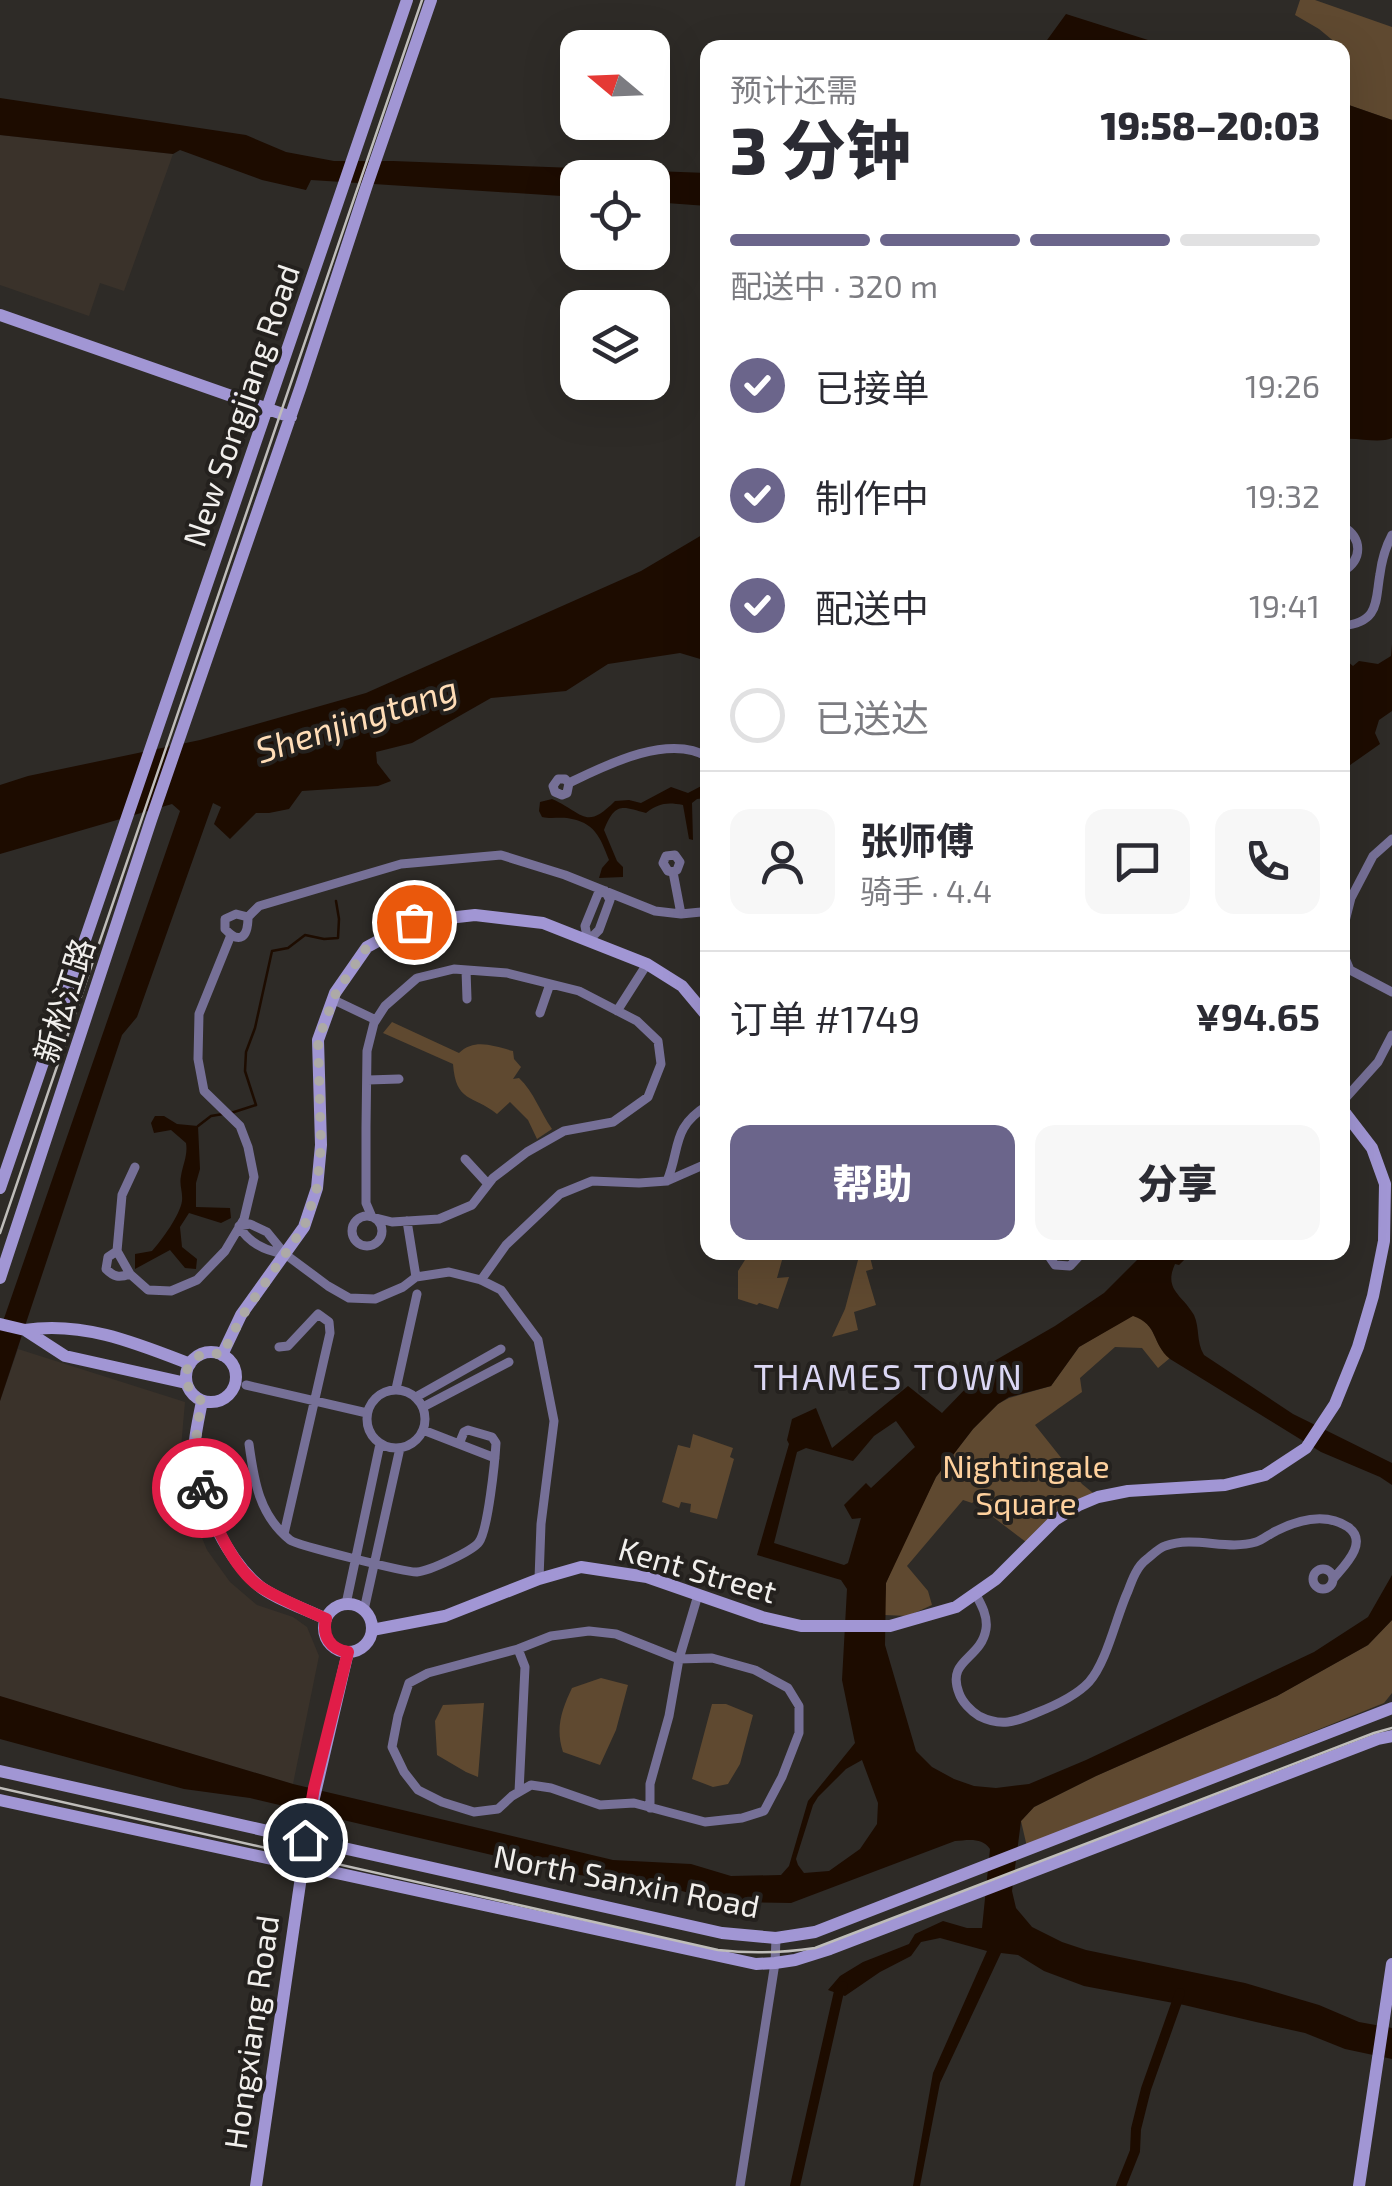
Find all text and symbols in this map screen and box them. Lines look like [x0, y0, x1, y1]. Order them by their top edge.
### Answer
north arrow [560, 30, 670, 140]
map controls [560, 30, 670, 400]
text: 预计还需 [730, 70, 858, 108]
text: 19:58–20:03 [1100, 102, 1320, 148]
text: 3 分钟 [730, 109, 911, 187]
button: locate [560, 160, 670, 270]
street label: New Songjiang Road [174, 259, 307, 551]
text: 配送中 · 320 m [730, 266, 938, 304]
button: layers [560, 290, 670, 400]
icon: check [730, 358, 785, 413]
text: 已接单 [815, 364, 929, 410]
text: 19:26 [1245, 366, 1320, 404]
icon: check [730, 468, 785, 523]
text: 制作中 [815, 474, 929, 520]
text: 19:32 [1246, 476, 1320, 514]
icon: check [730, 578, 785, 633]
text: 配送中 [815, 584, 929, 630]
text: 19:41 [1249, 586, 1320, 624]
water label: Shenjingtang [250, 666, 462, 770]
text: 已送达 [815, 694, 929, 740]
button: person [730, 809, 835, 914]
button: chat [1085, 809, 1190, 914]
button: phone [1215, 809, 1320, 914]
text: 张师傅 [860, 817, 974, 863]
text: 骑手 · 4.4 [860, 871, 992, 909]
pin [372, 880, 457, 965]
icon: bag [387, 895, 442, 950]
street label: 新松江路 [25, 933, 101, 1067]
text: ¥94.65 [1195, 993, 1320, 1039]
text: 订单 #1749 [730, 995, 920, 1041]
button: 帮助 [730, 1125, 1015, 1240]
button: 分享 [1035, 1125, 1320, 1240]
district label: THAMES TOWN [754, 1355, 1025, 1397]
courier [152, 1438, 252, 1538]
park label: Nightingale Square [942, 1446, 1110, 1521]
icon: bike [175, 1461, 230, 1516]
street label: Kent Street [615, 1528, 781, 1610]
pin [263, 1798, 348, 1883]
icon: home [278, 1813, 333, 1868]
street label: North Sanxin Road [491, 1836, 763, 1924]
street label: Hongxiang Road [215, 1913, 285, 2151]

